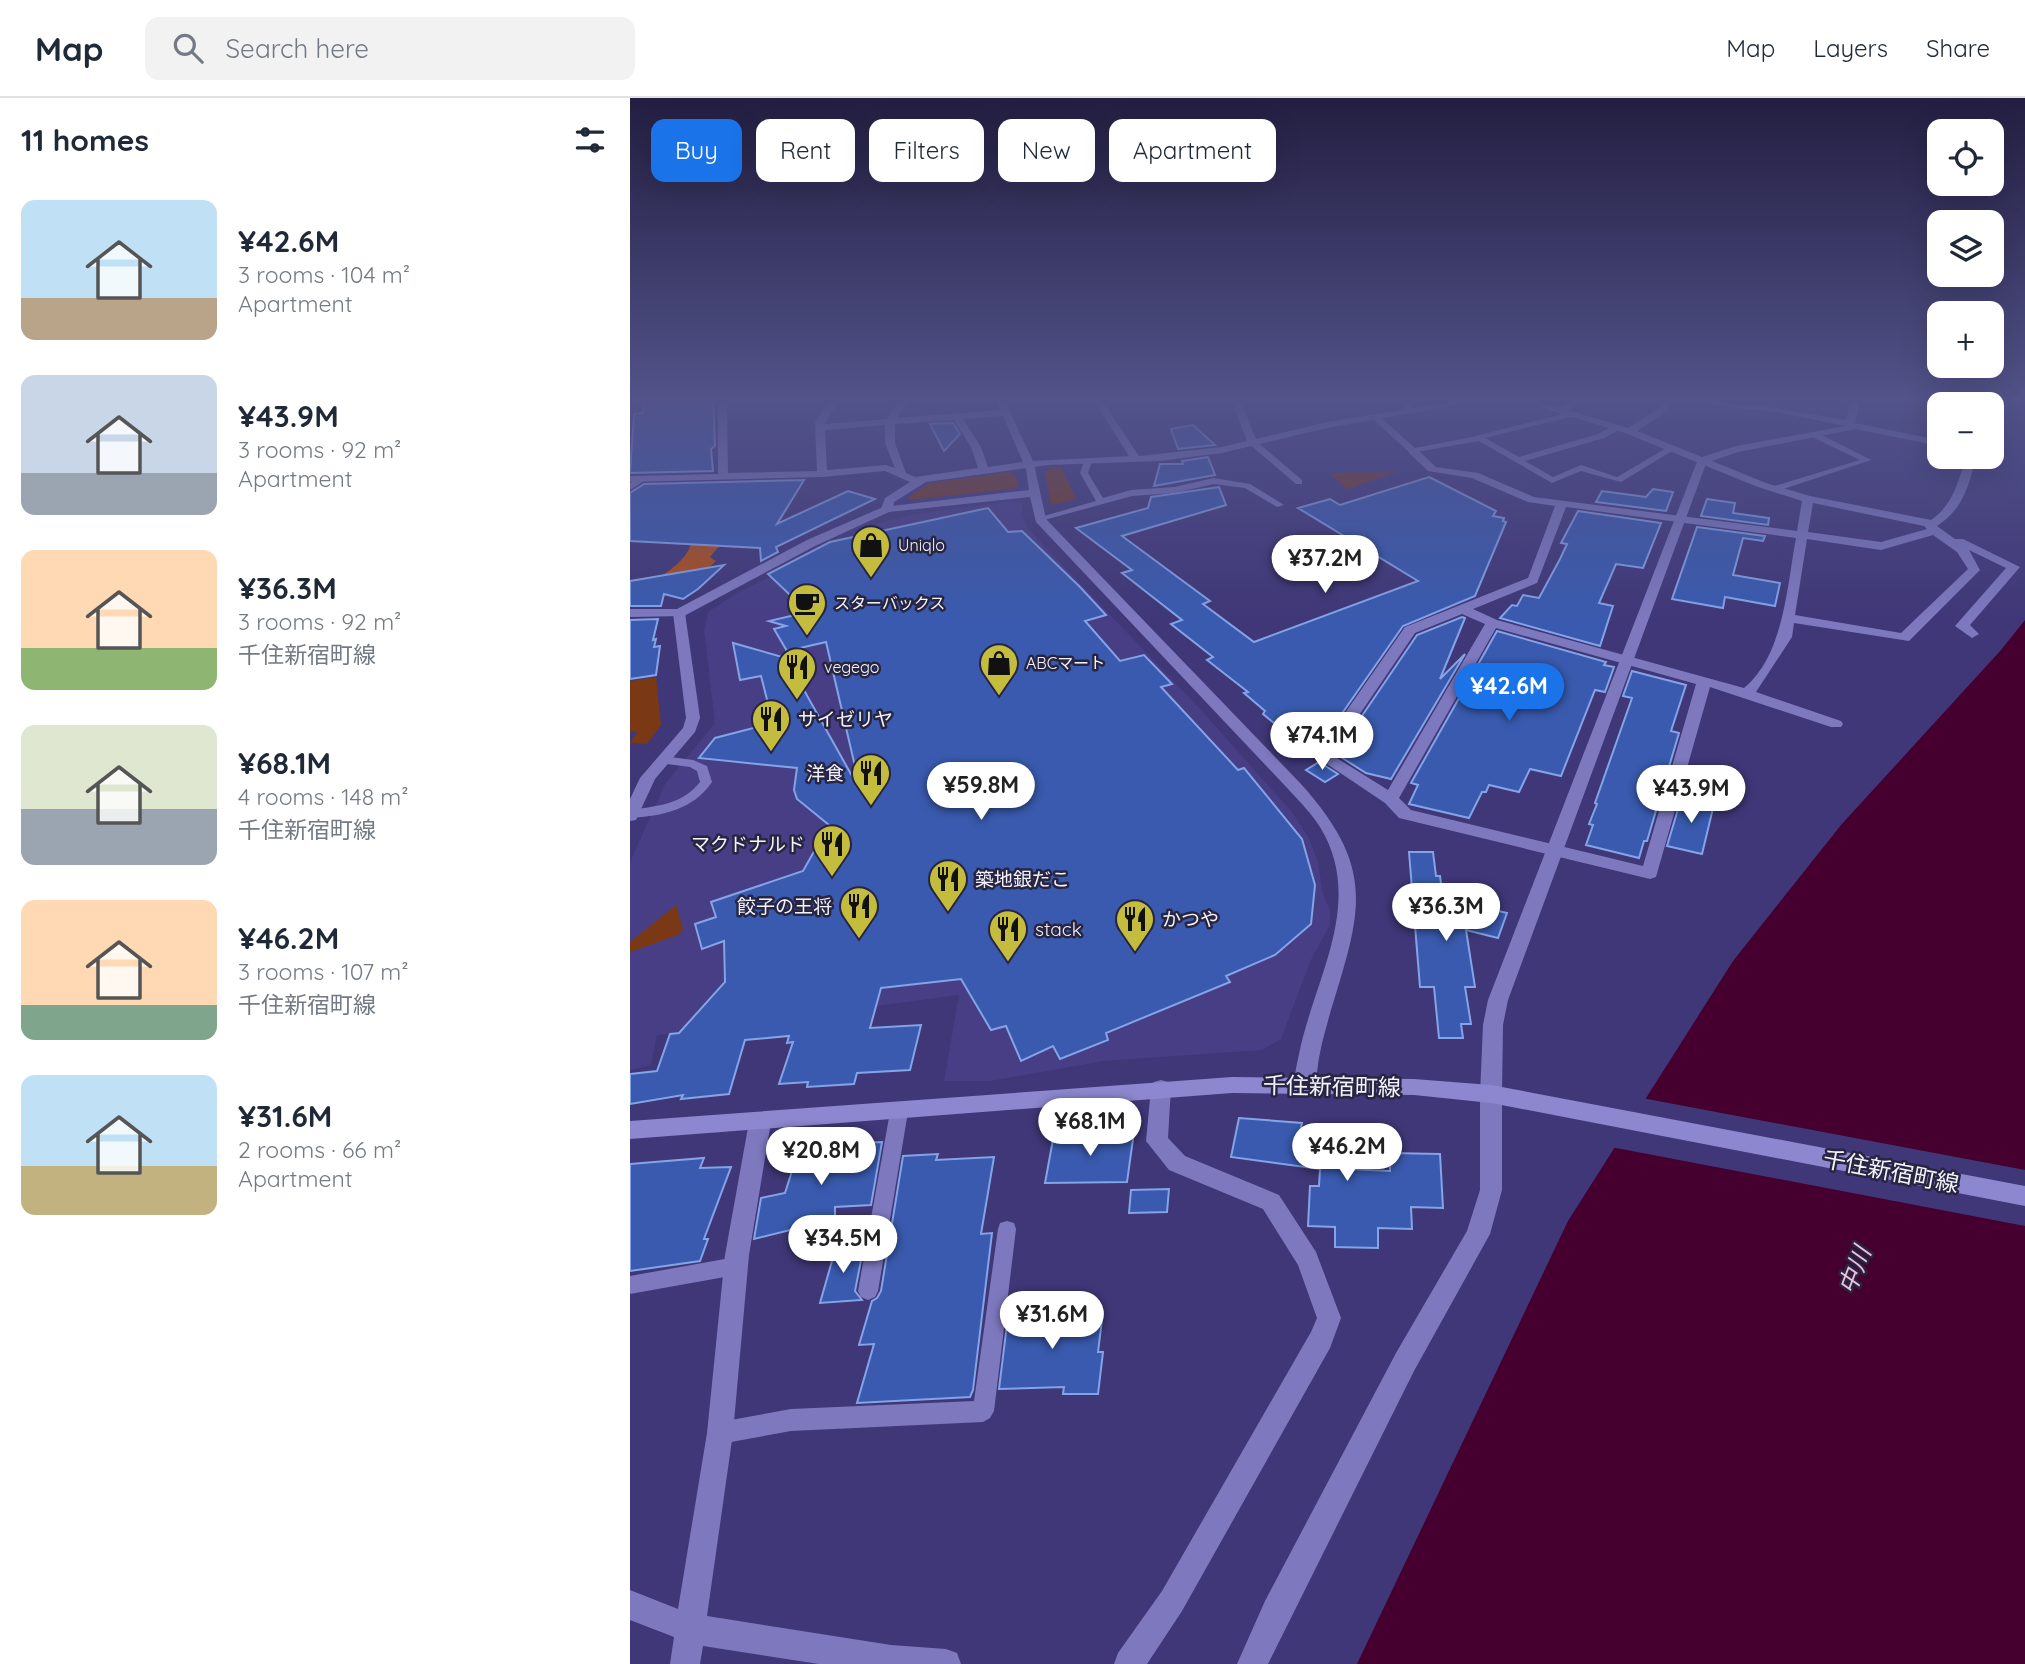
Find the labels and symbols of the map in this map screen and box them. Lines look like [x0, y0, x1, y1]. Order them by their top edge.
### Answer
shop icon: Uniqlo [850, 524, 892, 579]
place label: Uniqlo [898, 535, 945, 555]
pin: ¥37.2M [1268, 536, 1382, 595]
cafe icon: スターバックス [786, 582, 828, 637]
place label: スターバックス [834, 593, 945, 613]
shop icon: ABCマート [978, 642, 1020, 697]
restaurant icon: vegego [776, 646, 818, 701]
place label: ABCマート [1026, 653, 1105, 673]
place label: vegego [824, 657, 879, 677]
pin: ¥42.6M [1452, 664, 1566, 723]
restaurant icon: サイゼリヤ [750, 698, 792, 753]
place label: サイゼリヤ [798, 707, 893, 731]
pin: ¥74.1M [1265, 712, 1379, 772]
restaurant icon: 洋食 [850, 752, 892, 807]
place label: 洋食 [806, 761, 844, 785]
pin: ¥59.8M [924, 762, 1038, 822]
pin: ¥43.9M [1634, 766, 1748, 825]
restaurant icon: マクドナルド [811, 823, 853, 878]
place label: マクドナルド [691, 832, 805, 856]
restaurant icon: 築地銀だこ [927, 858, 969, 913]
place label: 築地銀だこ [975, 867, 1070, 891]
pin: ¥36.3M [1389, 884, 1503, 943]
restaurant icon: 餃子の王将 [838, 885, 880, 940]
place label: 餃子の王将 [737, 894, 832, 918]
restaurant icon: かつや [1114, 898, 1156, 953]
place label: かつや [1162, 907, 1219, 931]
restaurant icon: stack [987, 908, 1029, 963]
place label: stack [1035, 917, 1082, 941]
street label: 千住新宿町線 [1263, 1070, 1401, 1102]
pin: ¥68.1M [1033, 1098, 1147, 1158]
pin: ¥46.2M [1290, 1124, 1404, 1183]
pin: ¥20.8M [764, 1128, 878, 1187]
street label: 千住新宿町線 [1821, 1144, 1961, 1198]
pin: ¥34.5M [786, 1216, 900, 1275]
water label: 中川 [1831, 1239, 1878, 1298]
pin: ¥31.6M [995, 1292, 1109, 1351]

